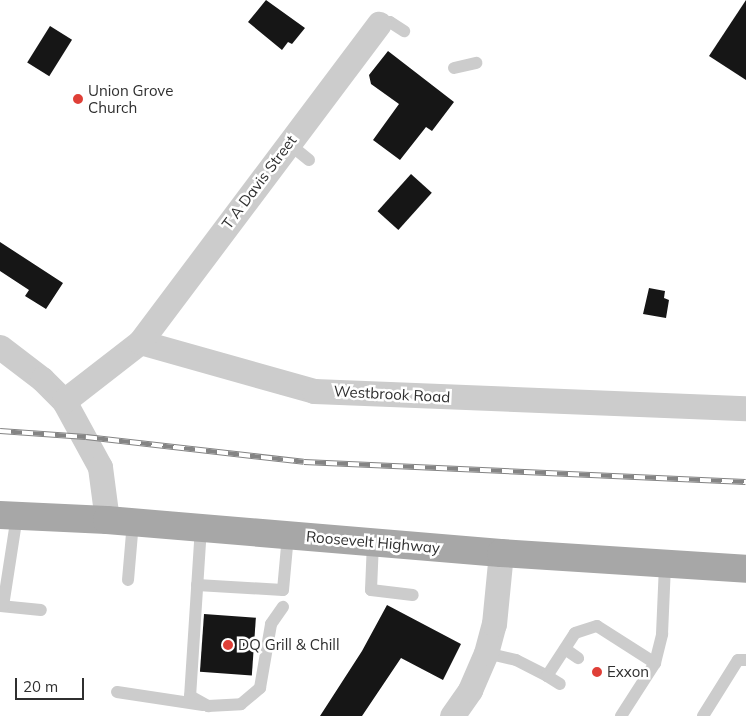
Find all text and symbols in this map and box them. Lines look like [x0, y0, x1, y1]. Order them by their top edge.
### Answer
place label: Union Grove Church [88, 81, 173, 116]
marker: Union Grove Church [72, 93, 84, 105]
street label: T A Davis Street [218, 132, 300, 232]
street label: Westbrook Road [333, 382, 451, 406]
street label: Roosevelt Highway [305, 527, 441, 557]
place label: DQ Grill & Chill [238, 636, 339, 654]
marker: DQ Grill & Chill [222, 639, 234, 651]
place label: Exxon [607, 663, 649, 681]
marker: Exxon [591, 666, 603, 678]
scale bar [18, 668, 86, 700]
text: 20 m [23, 677, 58, 696]

